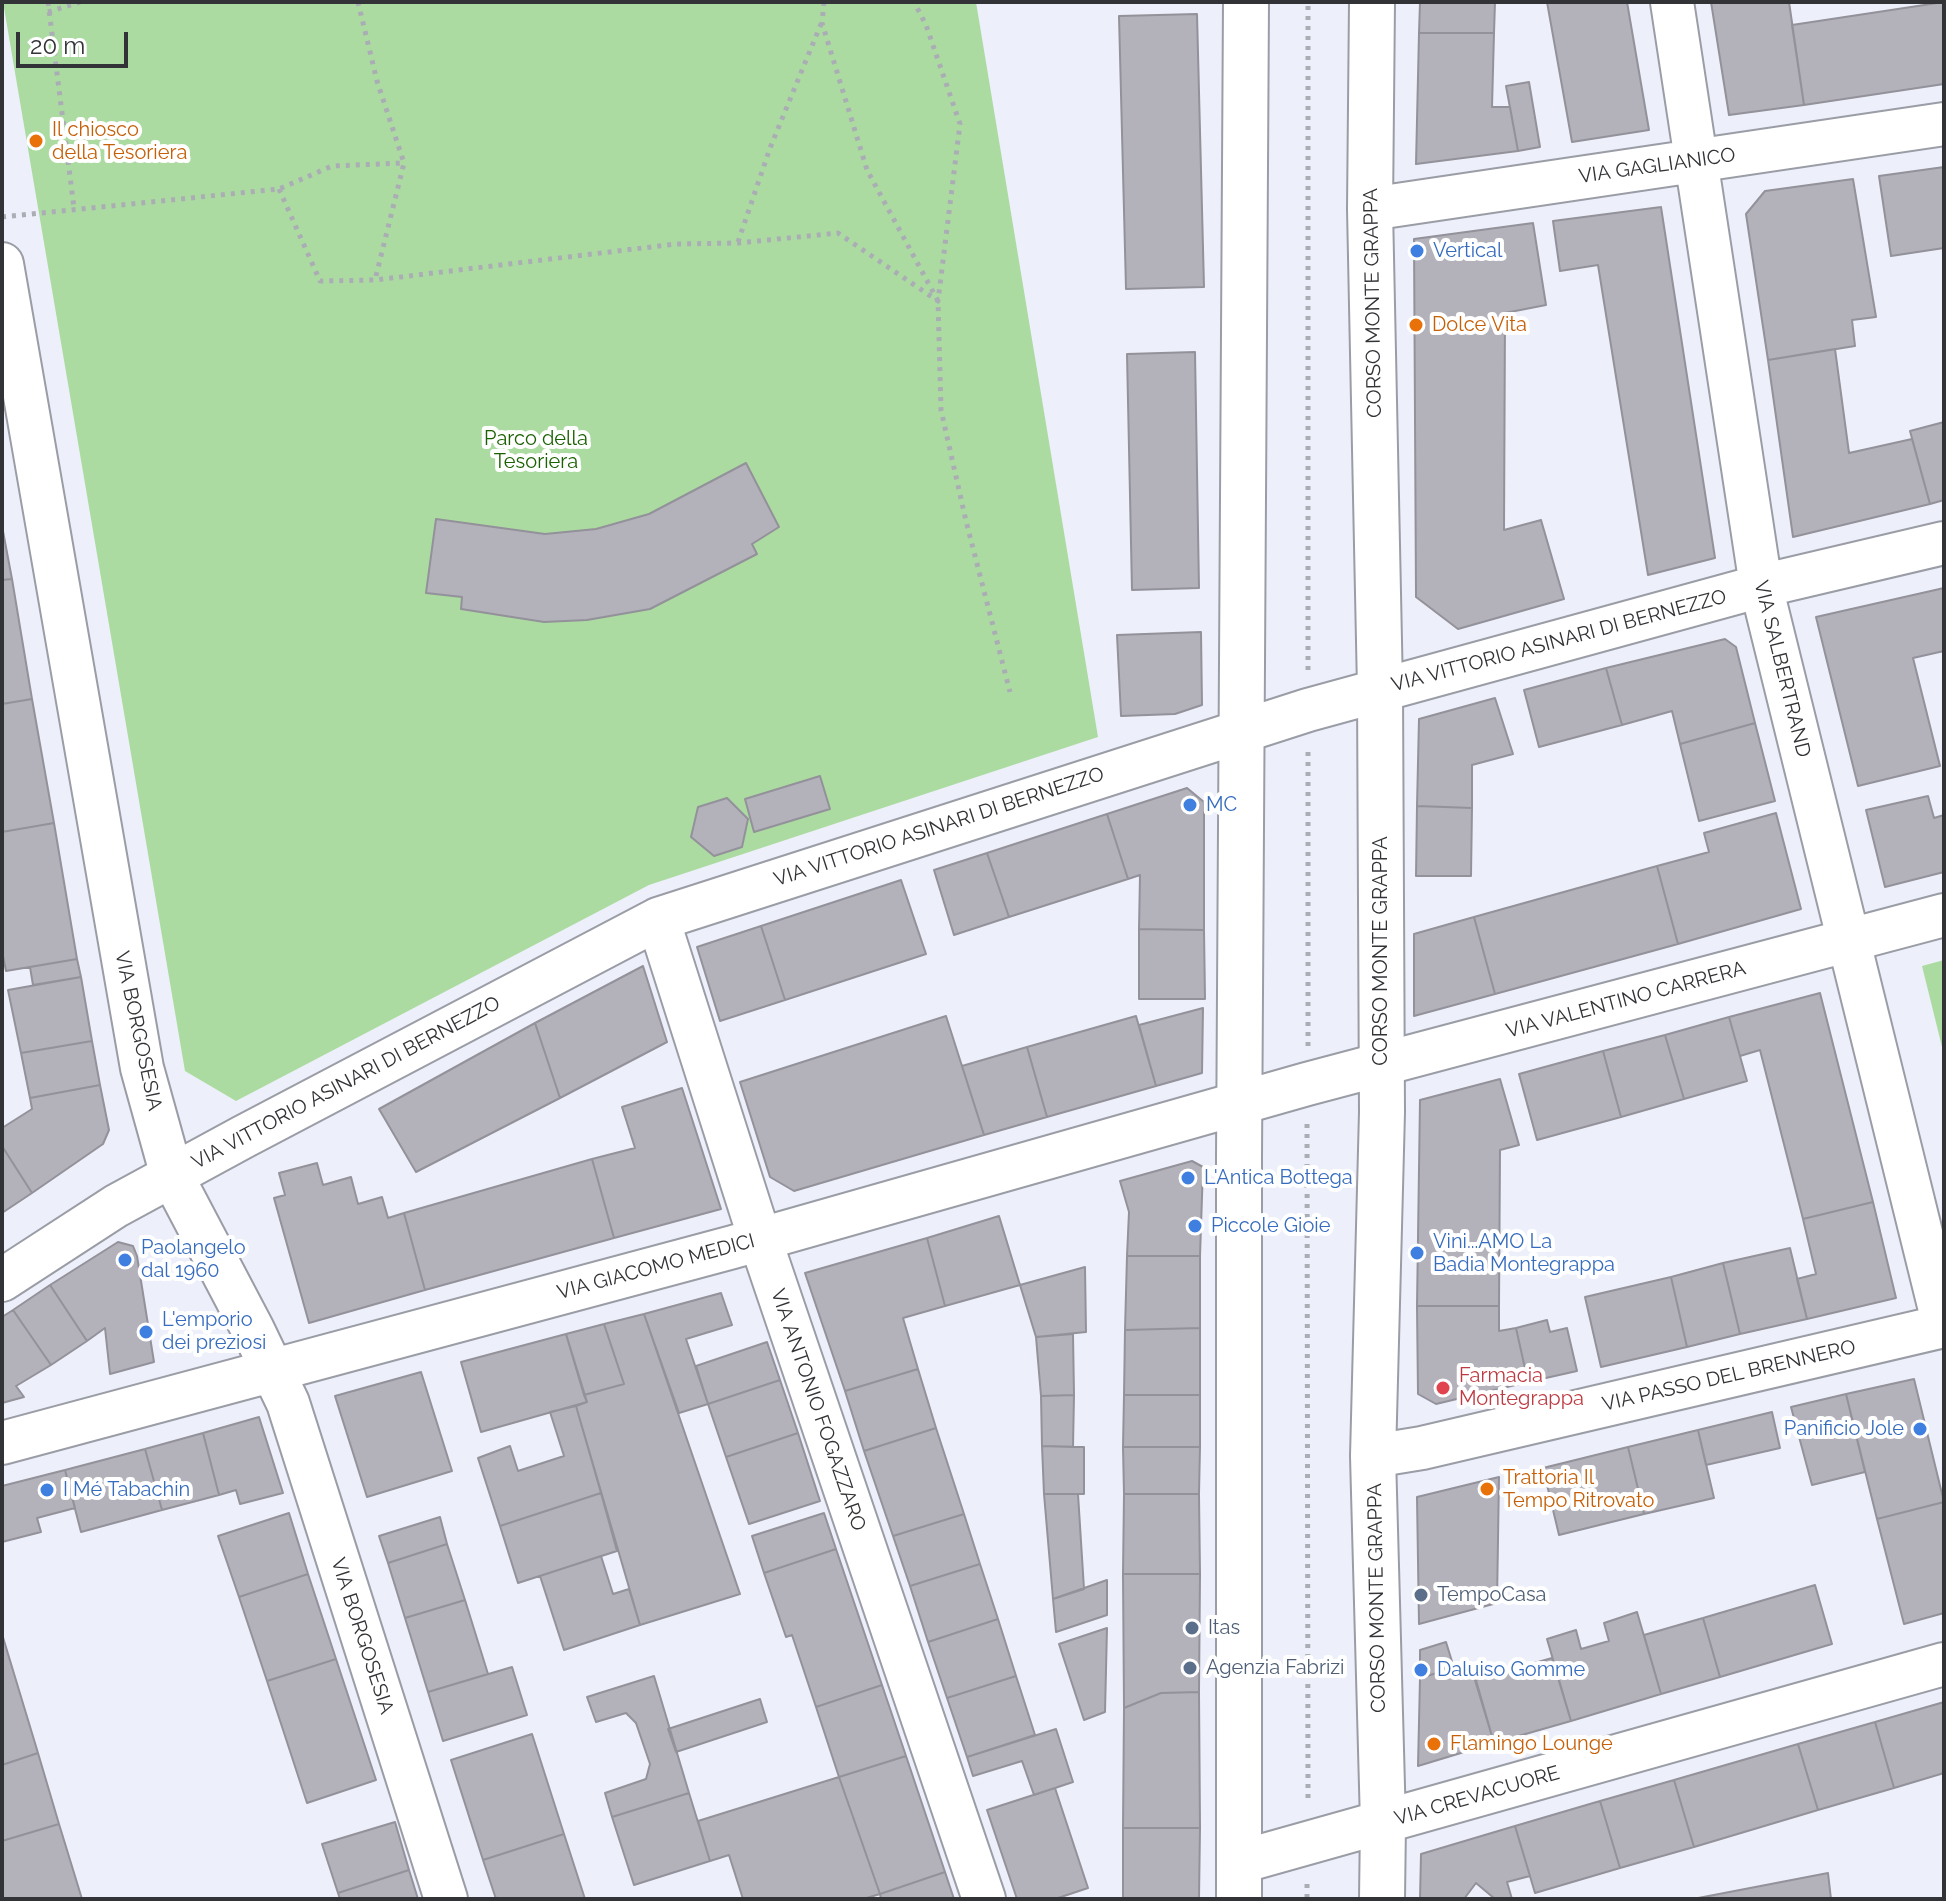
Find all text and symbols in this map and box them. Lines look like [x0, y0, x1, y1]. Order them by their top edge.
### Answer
scale bar [20, 16, 132, 66]
text: 20 m [30, 31, 85, 60]
place label: Il chiosco della Tesoriera [52, 118, 187, 165]
marker: Il chiosco della Tesoriera [27, 132, 45, 150]
street label: VIA GAGLIANICO [1577, 143, 1737, 189]
street label: CORSO MONTE GRAPPA [1359, 188, 1387, 418]
place label: Vertical [1433, 239, 1502, 263]
marker: Vertical [1408, 242, 1426, 260]
place label: Dolce Vita [1432, 313, 1527, 337]
marker: Dolce Vita [1407, 316, 1425, 334]
park label: Parco della Tesoriera [484, 427, 588, 474]
street label: VIA SALBERTRAND [1748, 578, 1816, 760]
street label: VIA VITTORIO ASINARI DI BERNEZZO [1389, 585, 1729, 697]
street label: VIA VITTORIO ASINARI DI BERNEZZO [771, 762, 1107, 892]
place label: MC [1206, 793, 1237, 817]
marker: MC [1181, 796, 1199, 814]
street label: CORSO MONTE GRAPPA [1369, 836, 1393, 1066]
street label: VIA BORGOSESIA [109, 949, 167, 1113]
street label: VIA VALENTINO CARRERA [1504, 956, 1748, 1044]
street label: VIA VITTORIO ASINARI DI BERNEZZO [188, 991, 504, 1175]
place label: L'Antica Bottega [1204, 1166, 1353, 1190]
marker: L'Antica Bottega [1179, 1169, 1197, 1187]
place label: Piccole Gioie [1211, 1214, 1330, 1238]
marker: Piccole Gioie [1186, 1217, 1204, 1235]
street label: VIA GIACOMO MEDICI [555, 1229, 757, 1305]
place label: Vini...AMO La Badia Montegrappa [1433, 1230, 1615, 1277]
place label: Paolangelo dal 1960 [141, 1236, 246, 1283]
marker: Vini...AMO La Badia Montegrappa [1408, 1244, 1426, 1262]
marker: Paolangelo dal 1960 [116, 1251, 134, 1269]
street label: VIA ANTONIO FOGAZZARO [765, 1286, 871, 1534]
place label: L'emporio dei preziosi [162, 1308, 266, 1355]
marker: L'emporio dei preziosi [137, 1323, 155, 1341]
street label: VIA PASSO DEL BRENNERO [1600, 1335, 1858, 1417]
place label: Farmacia Montegrappa [1459, 1364, 1584, 1411]
marker: Farmacia Montegrappa [1434, 1379, 1452, 1397]
place label: Panificio Jole [1784, 1417, 1904, 1441]
marker: Panificio Jole [1911, 1420, 1929, 1438]
place label: Trattoria Il Tempo Ritrovato [1503, 1466, 1654, 1513]
place label: I Mé Tabachin [63, 1478, 190, 1502]
marker: Trattoria Il Tempo Ritrovato [1478, 1480, 1496, 1498]
marker: I Mé Tabachin [38, 1481, 56, 1499]
street label: CORSO MONTE GRAPPA [1363, 1483, 1391, 1713]
street label: VIA BORGOSESIA [325, 1555, 399, 1717]
place label: TempoCasa [1437, 1583, 1547, 1607]
marker: TempoCasa [1412, 1586, 1430, 1604]
place label: Itas [1208, 1616, 1240, 1640]
marker: Itas [1183, 1619, 1201, 1637]
place label: Agenzia Fabrizi [1206, 1656, 1344, 1680]
place label: Daluiso Gomme [1437, 1658, 1585, 1682]
marker: Agenzia Fabrizi [1181, 1659, 1199, 1677]
marker: Daluiso Gomme [1412, 1661, 1430, 1679]
place label: Flamingo Lounge [1450, 1732, 1613, 1756]
marker: Flamingo Lounge [1425, 1735, 1443, 1753]
street label: VIA CREVACUORE [1392, 1761, 1562, 1831]

